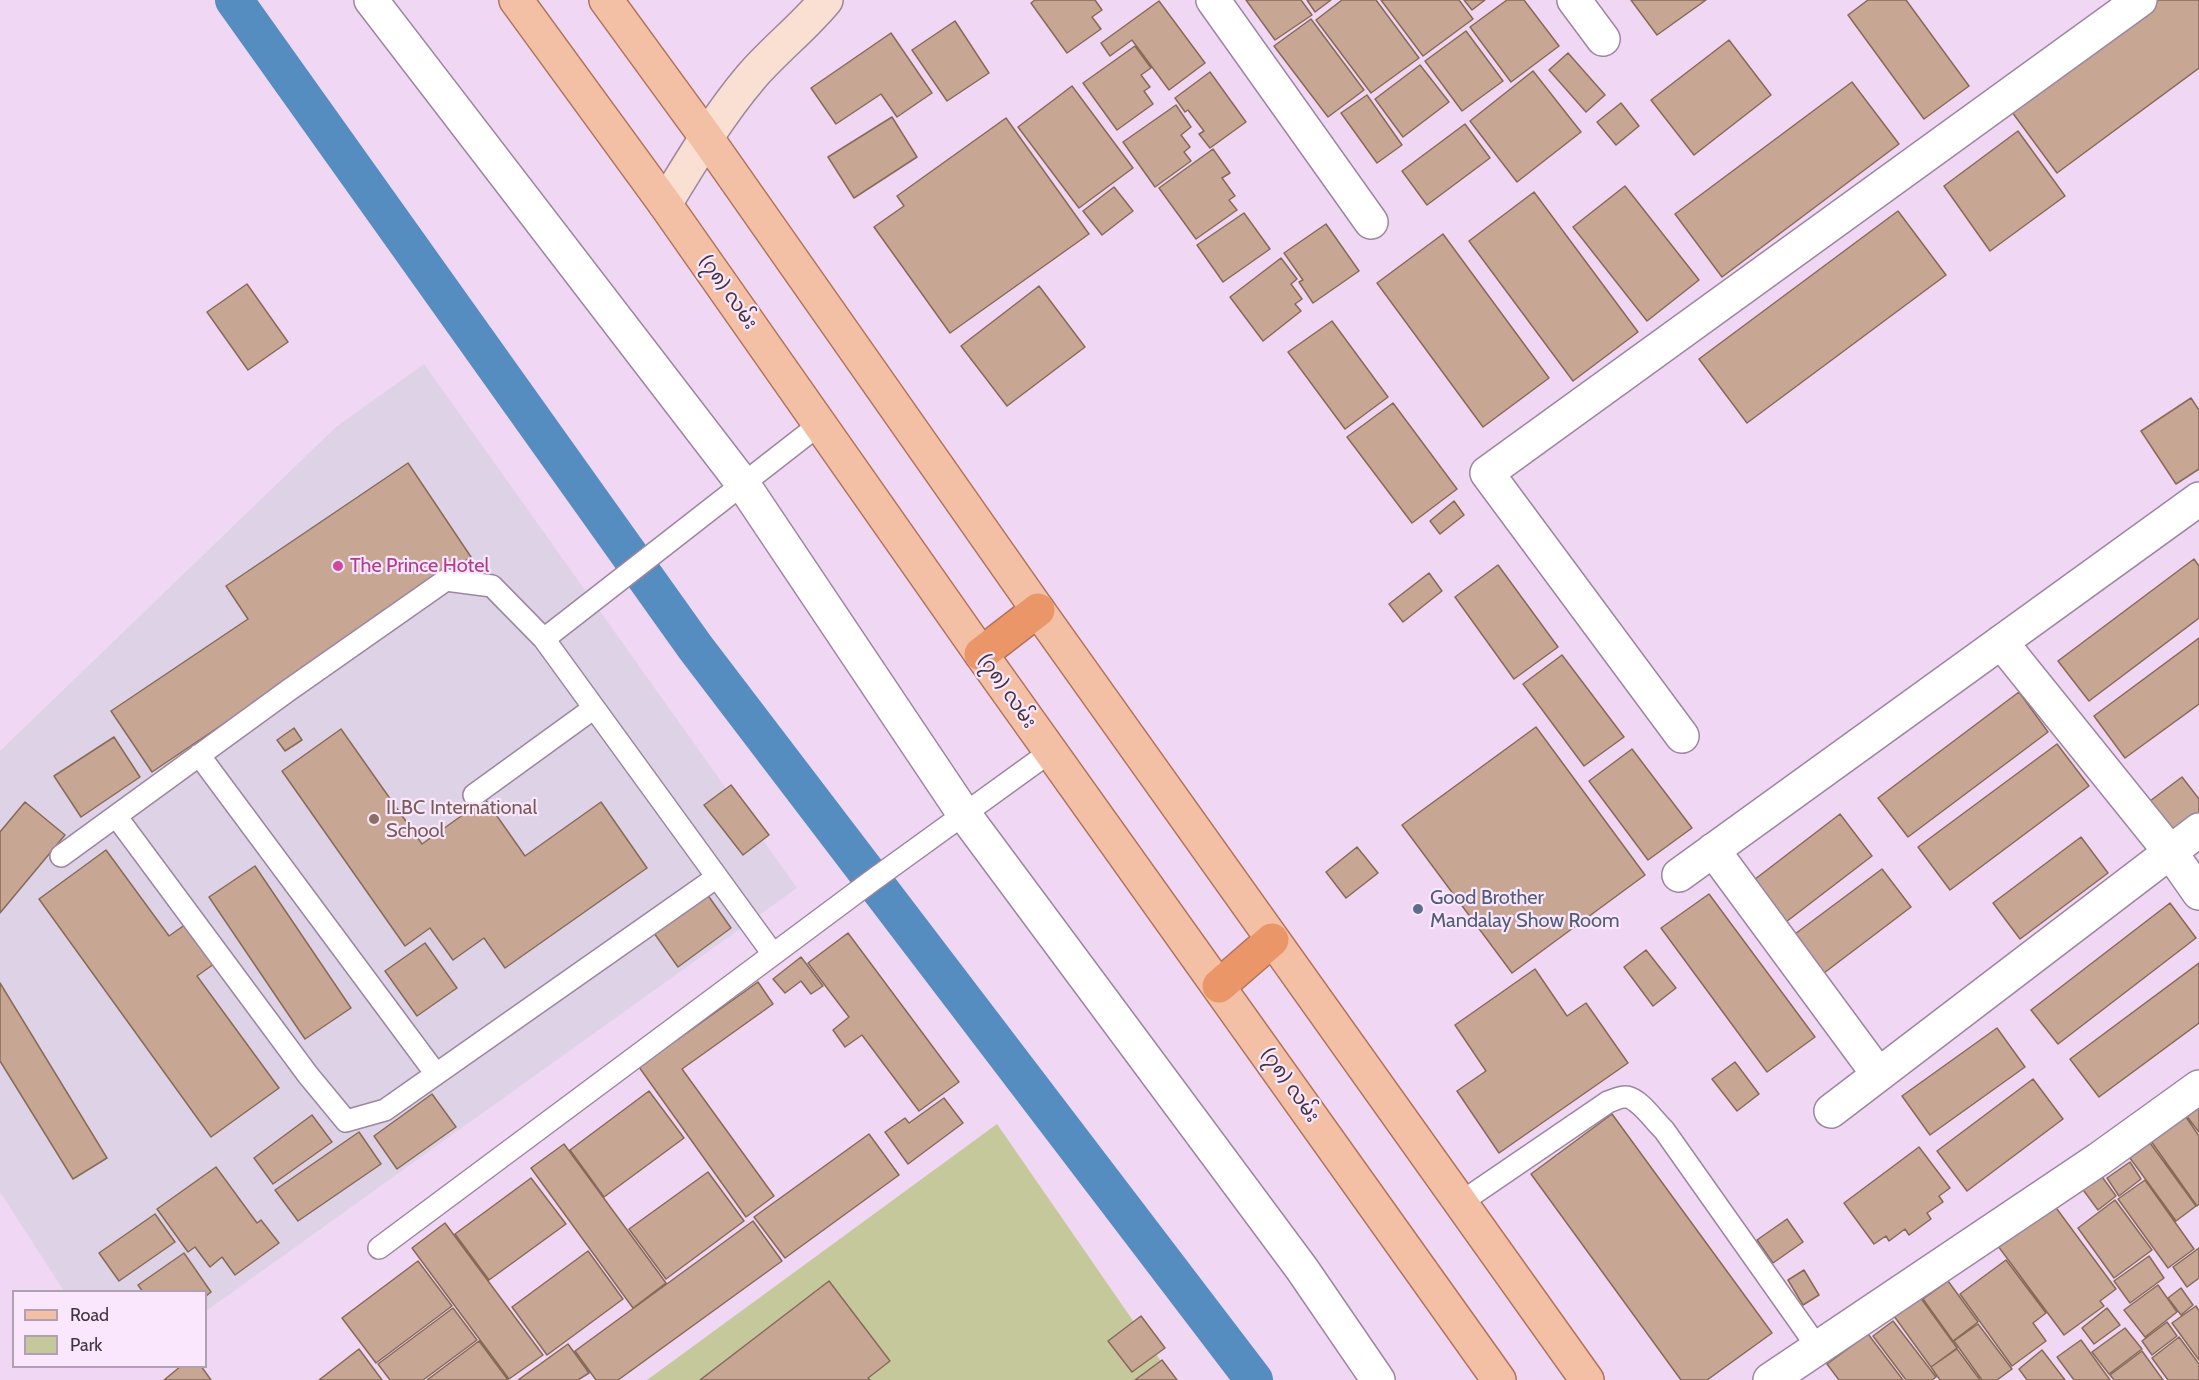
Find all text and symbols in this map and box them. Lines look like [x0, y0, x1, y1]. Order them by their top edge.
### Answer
street label: (၇၈) လမ်း [694, 250, 762, 334]
place label: The Prince Hotel [350, 554, 489, 578]
marker: The Prince Hotel [331, 559, 345, 573]
street label: (၇၈) လမ်း [973, 649, 1041, 733]
place label: ILBC International School [386, 796, 537, 843]
marker: ILBC International School [367, 812, 381, 826]
place label: Good Brother Mandalay Show Room [1430, 886, 1620, 933]
marker: Good Brother Mandalay Show Room [1411, 902, 1425, 916]
street label: (၇၈) လမ်း [1256, 1043, 1324, 1127]
legend [12, 1290, 207, 1368]
text: Road [70, 1304, 109, 1326]
text: Park [70, 1334, 102, 1356]

